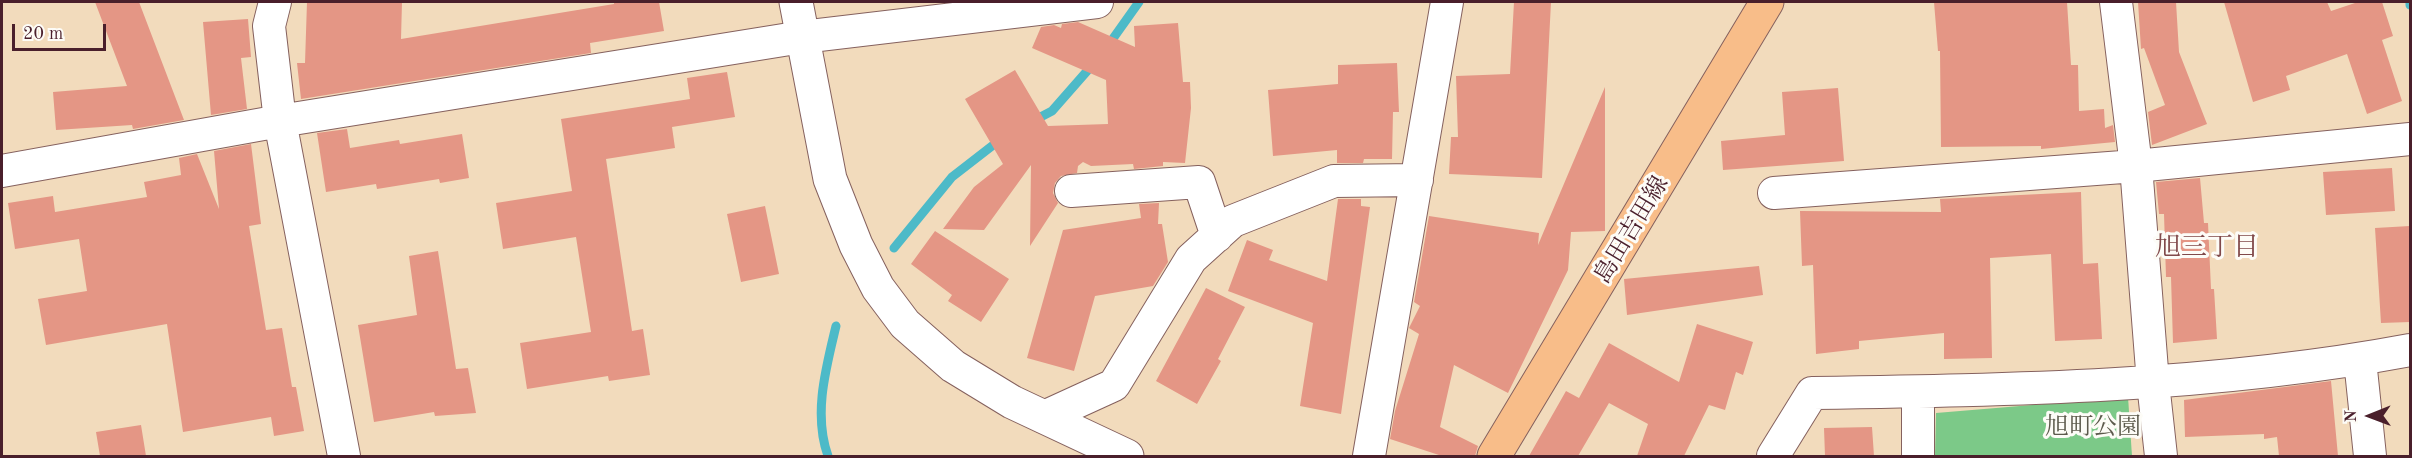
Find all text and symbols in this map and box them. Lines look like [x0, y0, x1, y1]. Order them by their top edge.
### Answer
scale bar [15, 12, 110, 50]
text: 20 m [23, 25, 63, 43]
street label: 島田吉田線 [1589, 171, 1675, 289]
district label: 旭三丁目 [2155, 232, 2259, 264]
north arrow [2340, 386, 2400, 446]
text: N [2344, 410, 2360, 423]
park label: 旭町公園 [2045, 414, 2141, 442]

